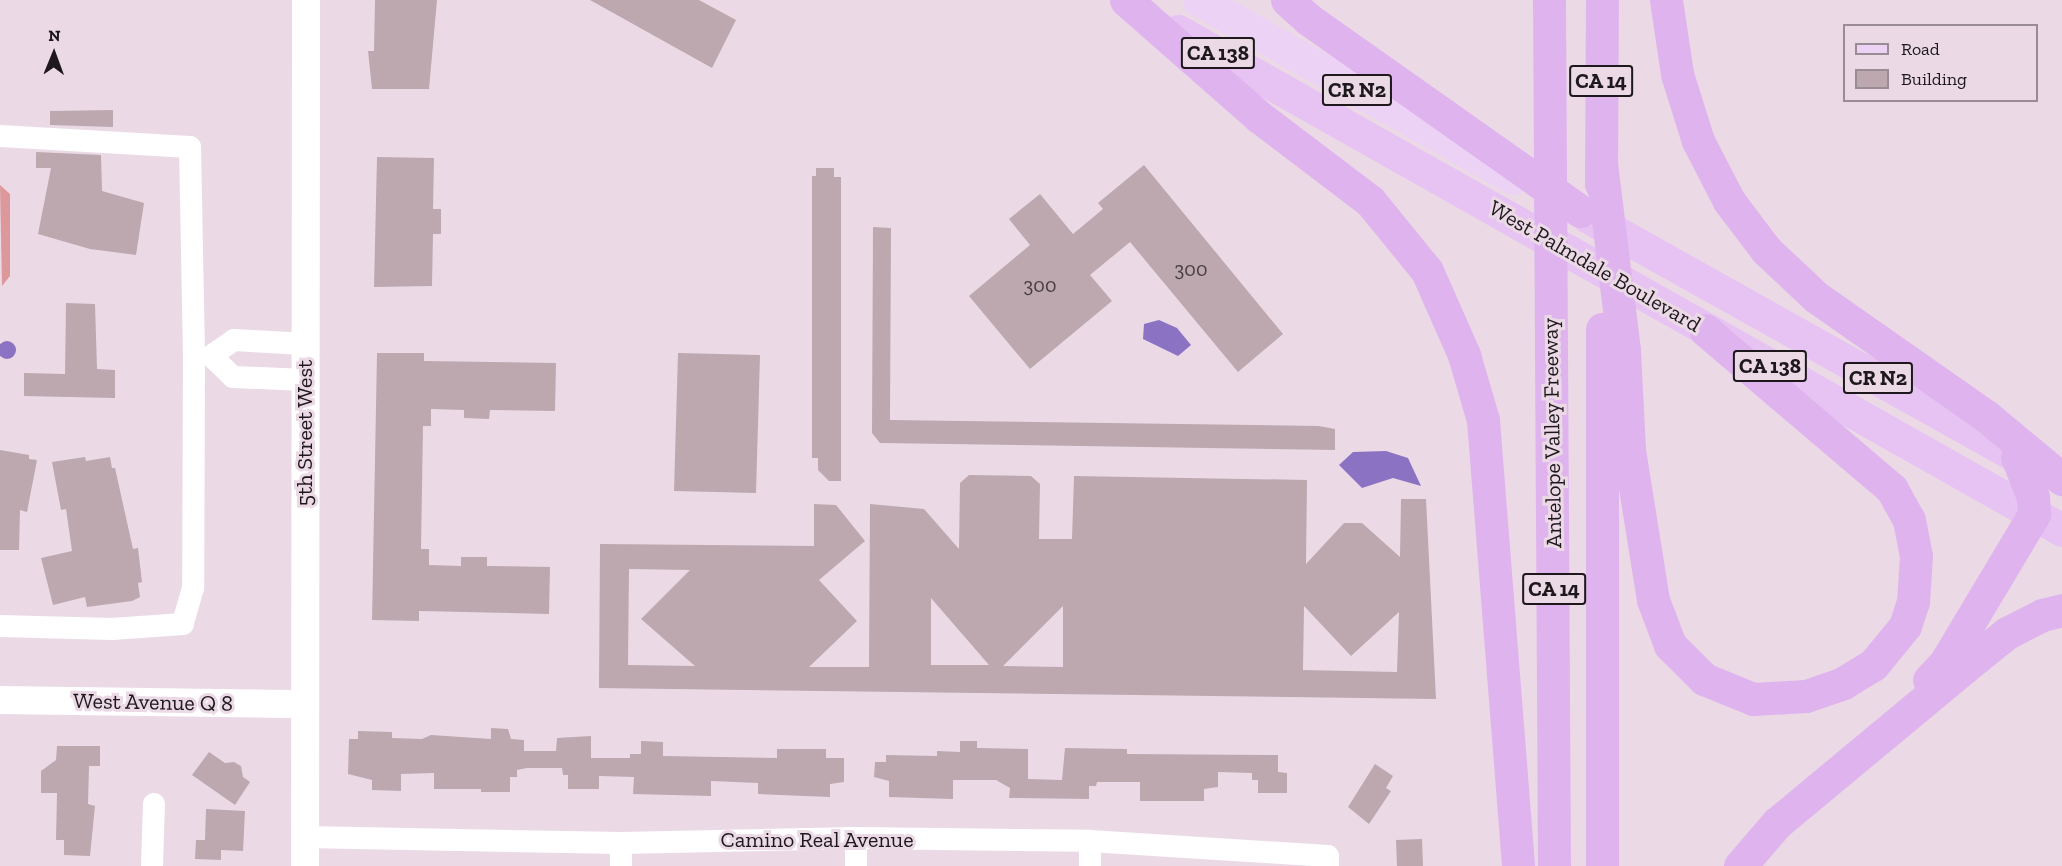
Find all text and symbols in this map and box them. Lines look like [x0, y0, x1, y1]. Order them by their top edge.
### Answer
north arrow [24, 24, 84, 84]
legend [1843, 24, 2038, 102]
text: N [48, 26, 61, 45]
road number: CA 138 [1180, 35, 1256, 71]
text: Road [1901, 38, 1940, 60]
road number: CA 14 [1568, 63, 1634, 99]
text: Building [1901, 68, 1967, 90]
road number: CR N2 [1321, 72, 1393, 108]
street label: West Palmdale Boulevard [1484, 194, 1706, 338]
house number: 300 [1175, 257, 1207, 281]
house number: 300 [1024, 273, 1056, 297]
street label: Antelope Valley Freeway [1537, 317, 1567, 549]
road number: CA 138 [1732, 348, 1808, 384]
street label: 5th Street West [292, 359, 318, 507]
road number: CR N2 [1842, 360, 1914, 396]
road number: CA 14 [1521, 571, 1587, 607]
street label: West Avenue Q 8 [73, 687, 233, 717]
street label: Camino Real Avenue [720, 827, 914, 853]

